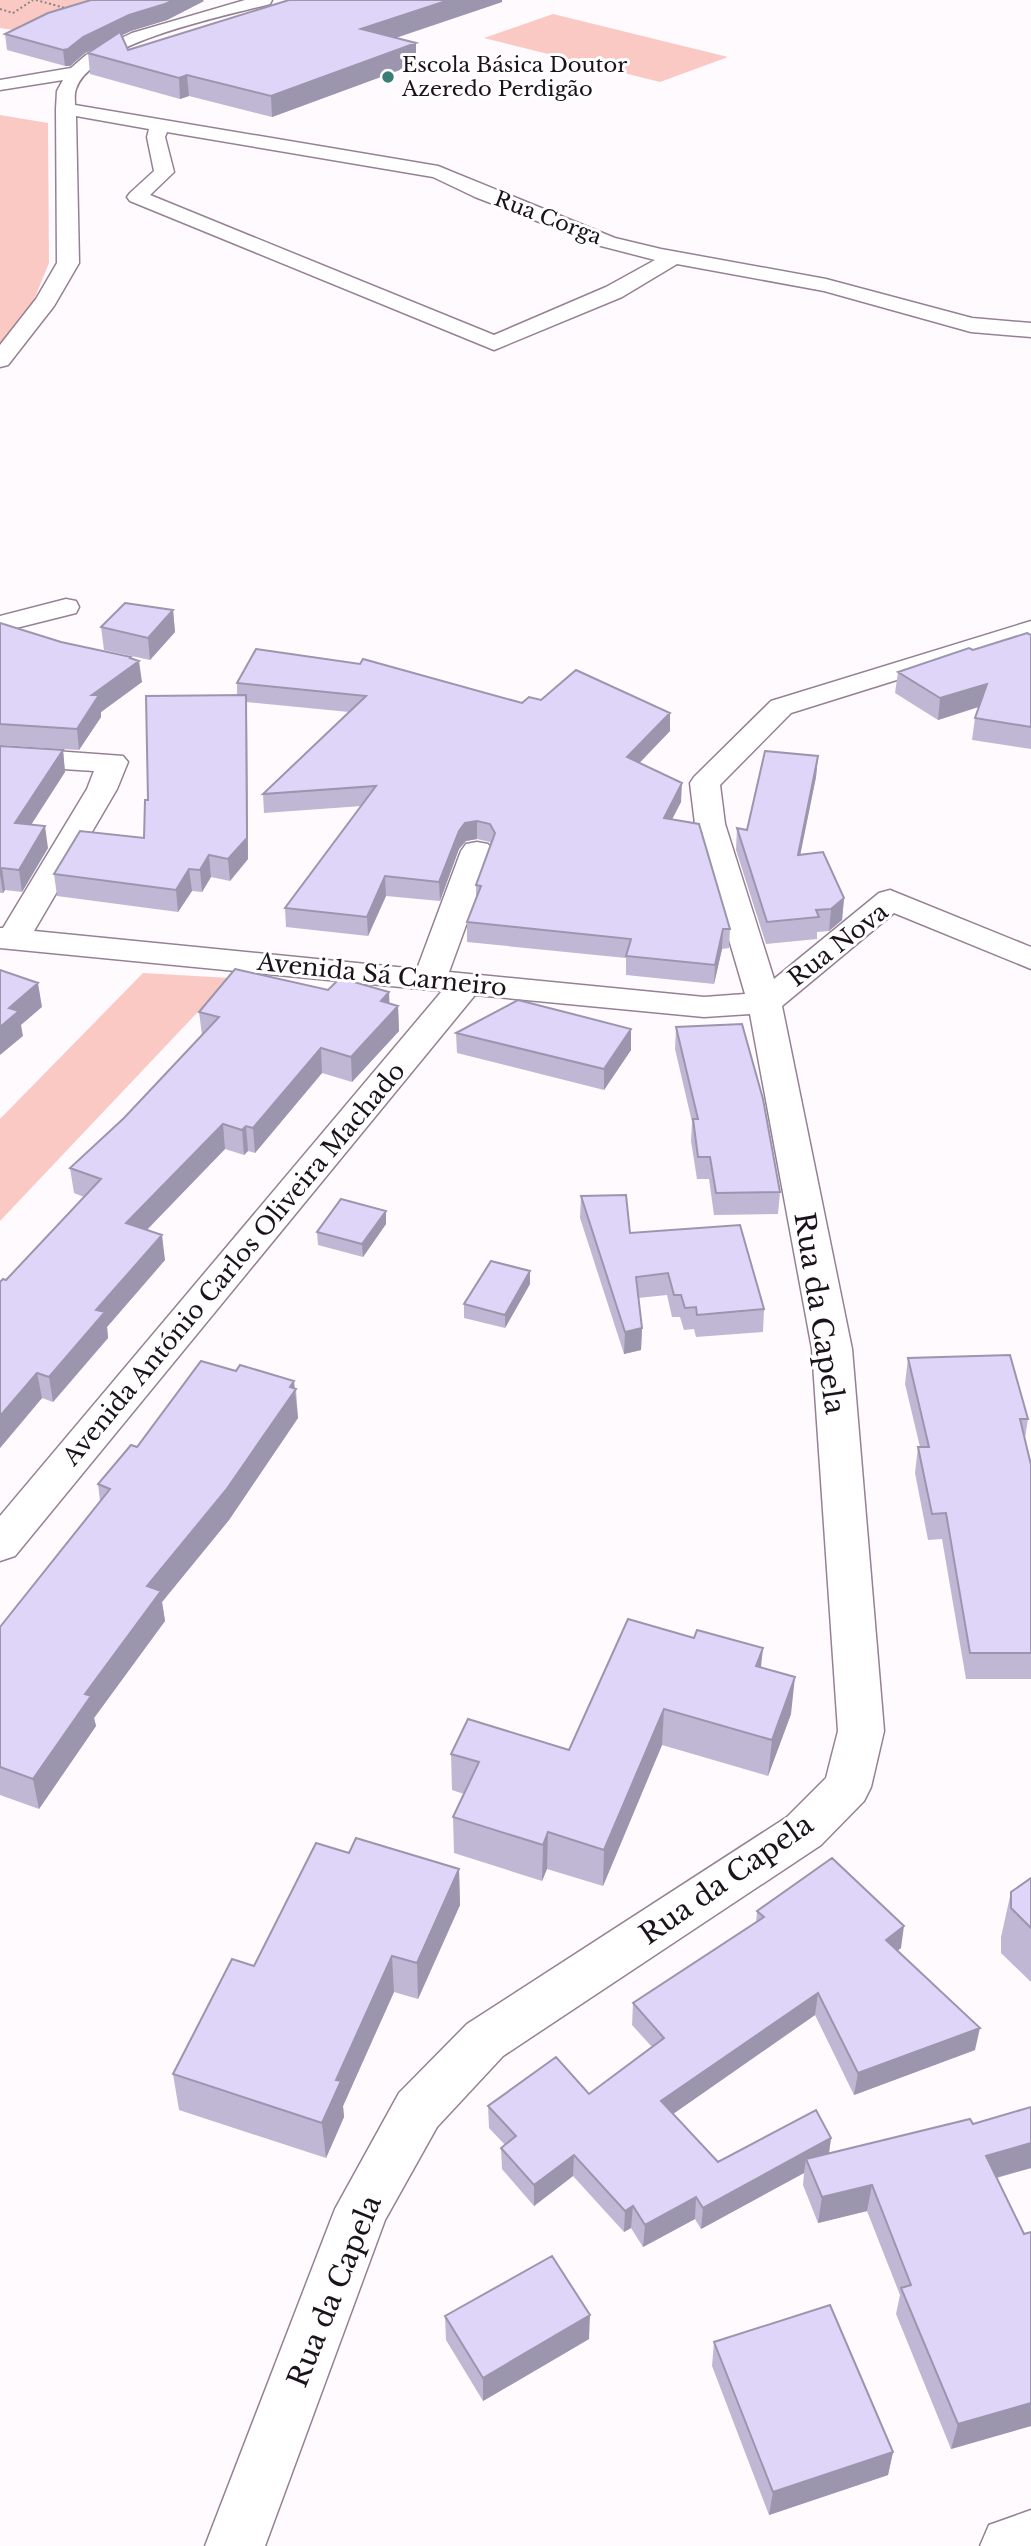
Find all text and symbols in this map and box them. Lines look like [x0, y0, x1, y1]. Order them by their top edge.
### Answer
place label: Escola Básica Doutor Azeredo Perdigão [401, 52, 627, 102]
marker: Escola Básica Doutor Azeredo Perdigão [380, 69, 396, 85]
street label: Rua Corga [491, 186, 606, 250]
street label: Rua Nova [782, 896, 894, 993]
street label: Avenida Sá Carneiro [255, 947, 508, 1002]
street label: Avenida António Carlos Oliveira Machado [56, 1056, 411, 1472]
street label: Rua da Capela [786, 1210, 853, 1417]
street label: Rua da Capela [633, 1806, 820, 1952]
street label: Rua da Capela [280, 2190, 389, 2392]

